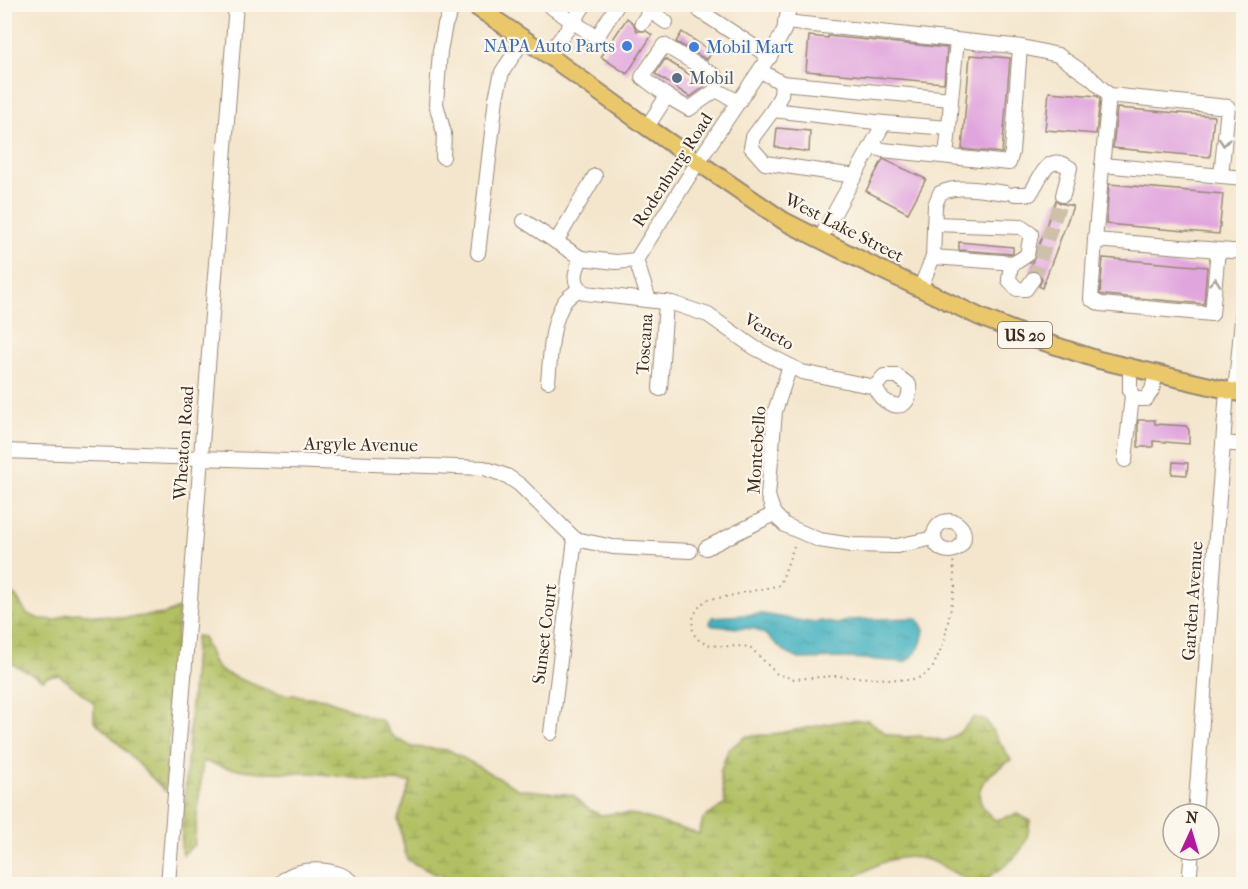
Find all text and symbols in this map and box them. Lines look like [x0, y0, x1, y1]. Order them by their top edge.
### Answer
place label: NAPA Auto Parts [483, 36, 615, 57]
place label: Mobil Mart [706, 37, 794, 58]
marker: NAPA Auto Parts [620, 39, 634, 53]
marker: Mobil Mart [687, 40, 701, 54]
place label: Mobil [689, 68, 734, 89]
marker: Mobil [670, 71, 684, 85]
street label: Rodenburg Road [628, 109, 718, 231]
one-way arrow [1218, 137, 1231, 146]
street label: West Lake Street [780, 188, 908, 267]
one-way arrow [1208, 278, 1221, 287]
street label: Veneto [739, 308, 798, 355]
street label: Toscana [632, 312, 658, 375]
road number: US 20 [998, 322, 1052, 348]
street label: Wheaton Road [169, 385, 198, 502]
street label: Montebello [743, 405, 771, 495]
street label: Argyle Avenue [303, 433, 418, 456]
street label: Garden Avenue [1178, 541, 1208, 661]
street label: Sunset Court [528, 582, 562, 685]
north arrow [1161, 802, 1221, 862]
text: N [1185, 808, 1200, 827]

